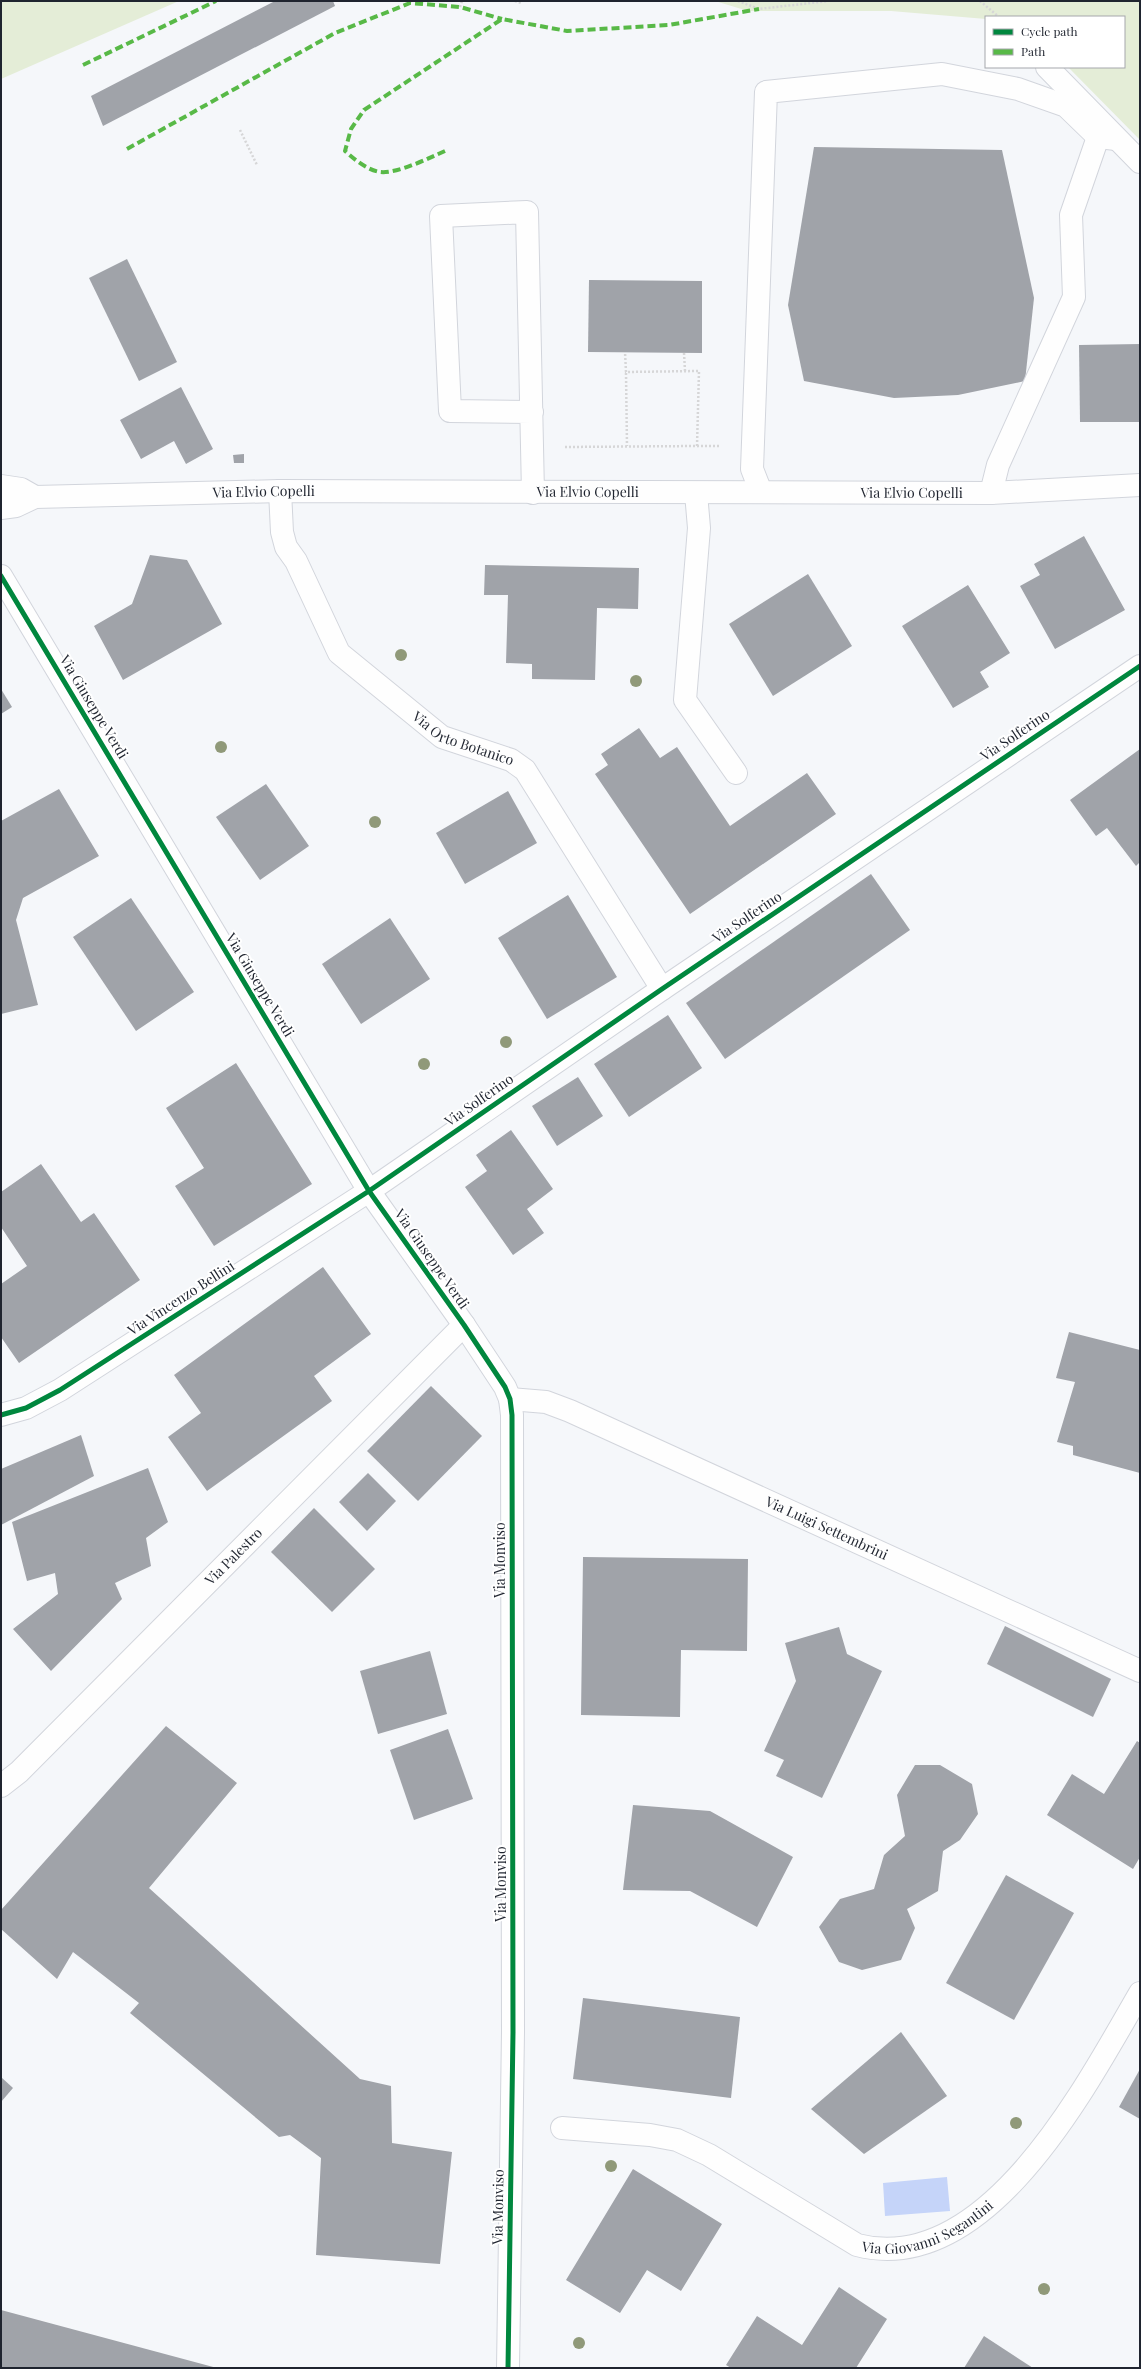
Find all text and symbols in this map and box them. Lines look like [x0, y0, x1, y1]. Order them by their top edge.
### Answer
legend [985, 16, 1125, 68]
text: Cycle path [1021, 23, 1078, 39]
text: Path [1021, 43, 1045, 59]
street label: Via Elvio Copelli [211, 481, 315, 502]
street label: Via Elvio Copelli [536, 482, 639, 501]
street label: Via Elvio Copelli [860, 483, 963, 502]
street label: Via Giuseppe Verdi [55, 650, 133, 762]
street label: Via Solferino [976, 704, 1053, 765]
street label: Via Orto Botanico [408, 706, 517, 769]
street label: Via Solferino [708, 886, 785, 947]
street label: Via Giuseppe Verdi [221, 928, 299, 1040]
street label: Via Solferino [440, 1069, 517, 1131]
street label: Via Giuseppe Verdi [390, 1204, 474, 1312]
street label: Via Vincenzo Bellini [123, 1256, 238, 1340]
street label: Via Luigi Settembrini [762, 1491, 891, 1564]
street label: Via Monviso [490, 1522, 509, 1599]
street label: Via Palestro [200, 1523, 266, 1590]
street label: Via Monviso [491, 1846, 510, 1923]
street label: Via Monviso [487, 2169, 508, 2246]
street label: Via Giovanni Segantini [859, 2196, 997, 2258]

